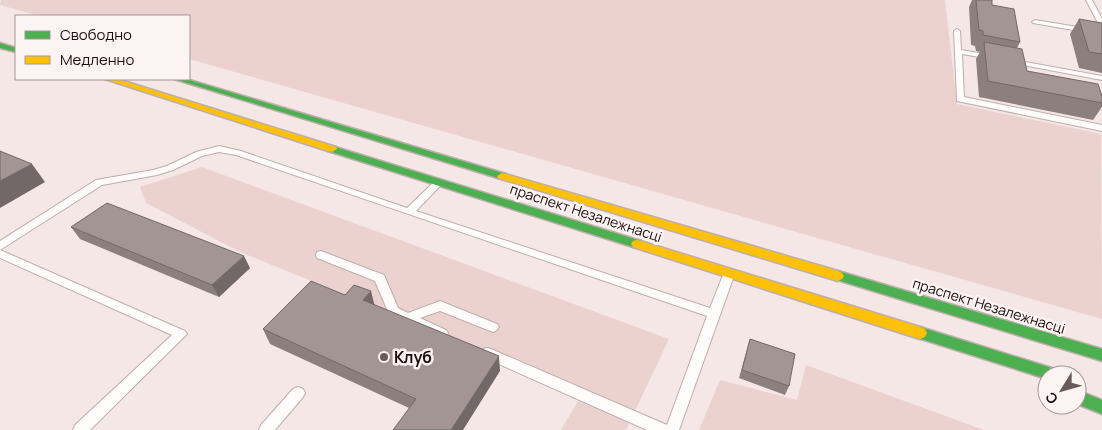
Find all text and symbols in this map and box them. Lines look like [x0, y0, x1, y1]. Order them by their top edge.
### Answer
legend [15, 15, 190, 80]
text: Свободно [60, 24, 132, 45]
text: Медленно [60, 49, 134, 70]
street label: праспект Незалежнасці [508, 179, 664, 246]
street label: праспект Незалежнасці [911, 273, 1068, 338]
place label: Клуб [394, 346, 432, 368]
marker: Клуб [378, 351, 390, 363]
north arrow [1037, 365, 1087, 415]
text: С [1041, 388, 1062, 408]

